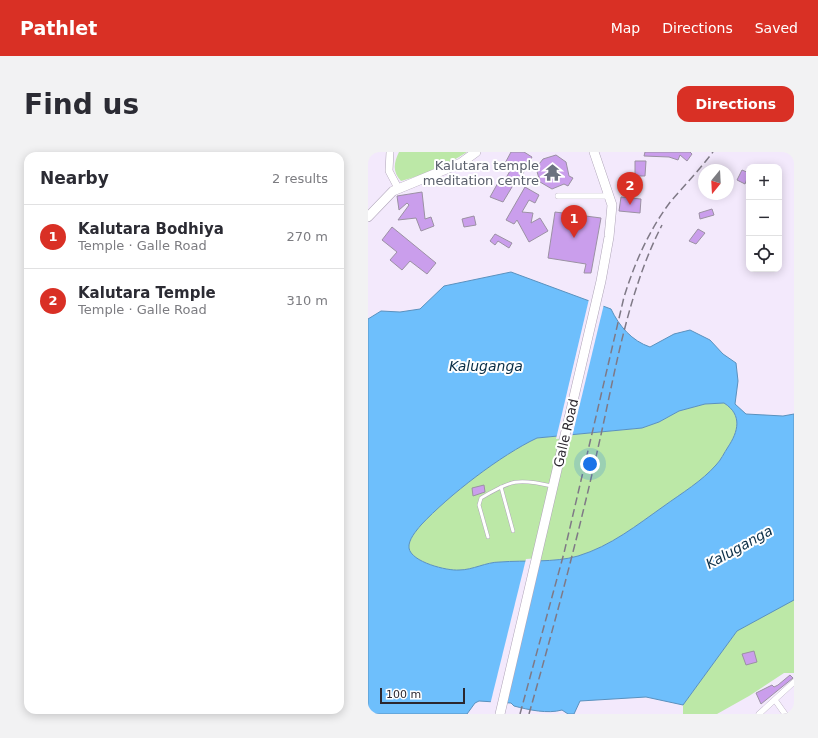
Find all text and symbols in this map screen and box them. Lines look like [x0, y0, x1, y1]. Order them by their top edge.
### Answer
text: Pathlet [20, 17, 97, 39]
text: Map [611, 20, 640, 36]
text: Directions [662, 20, 733, 36]
text: Saved [755, 20, 798, 36]
button: Directions [677, 86, 794, 122]
text: Find us [24, 88, 139, 121]
place label: Kalutara temple meditation centre [423, 158, 539, 188]
temple icon: Kalutara temple meditation centre [542, 162, 562, 182]
north arrow [698, 164, 734, 200]
map controls [746, 164, 782, 272]
button: + [746, 164, 782, 200]
text: Nearby [40, 168, 109, 188]
text: 2 results [272, 171, 328, 186]
pin: 2 [617, 172, 643, 205]
button: − [746, 200, 782, 236]
pin: 1 [561, 205, 587, 238]
text: Kalutara Bodhiya [78, 220, 224, 238]
text: 1 [48, 229, 58, 244]
text: 270 m [286, 229, 328, 244]
button: locate [746, 236, 782, 272]
text: Temple · Galle Road [78, 238, 207, 253]
text: Kalutara Temple [78, 284, 216, 302]
text: 2 [48, 293, 58, 308]
text: 310 m [286, 293, 328, 308]
text: Temple · Galle Road [78, 302, 207, 317]
water label: Kaluganga [449, 358, 523, 374]
street label: Galle Road [551, 397, 581, 469]
your location [580, 454, 600, 474]
water label: Kaluganga [703, 522, 775, 572]
scale bar [380, 686, 465, 705]
text: 100 m [386, 688, 421, 701]

